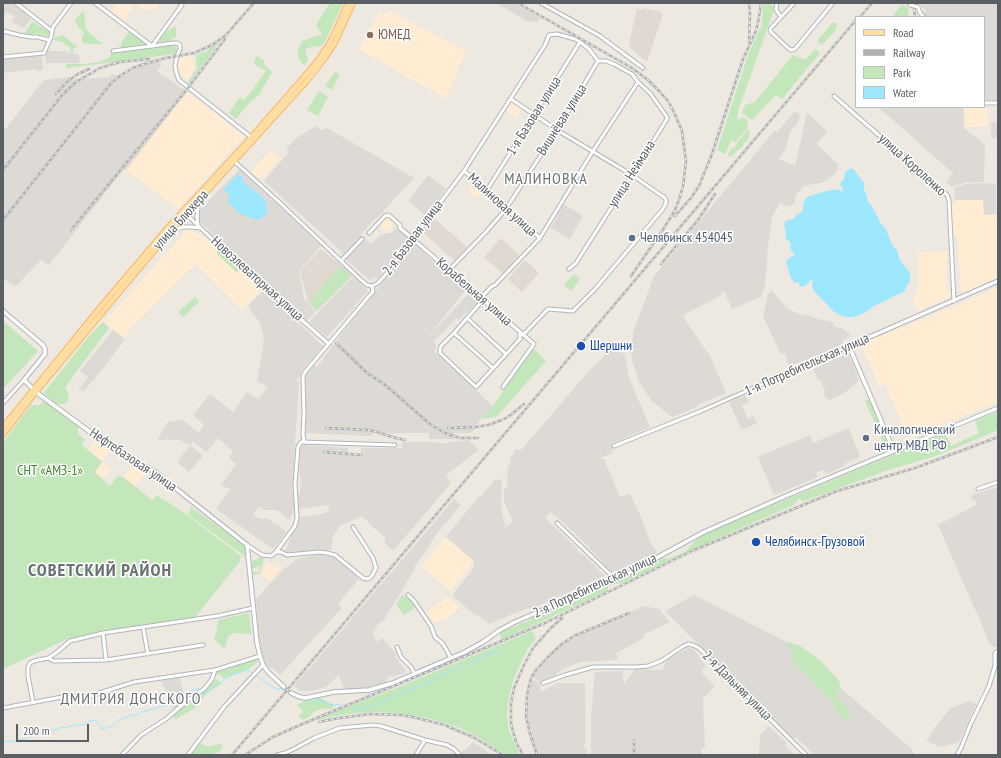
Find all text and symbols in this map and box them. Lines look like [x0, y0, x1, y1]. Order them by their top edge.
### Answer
legend [855, 16, 985, 108]
text: Road [893, 25, 913, 40]
place label: ЮМЕД [378, 27, 411, 43]
marker: ЮМЕД [365, 30, 375, 40]
text: Railway [893, 45, 925, 60]
text: Park [893, 65, 911, 80]
street label: 1-я Базовая улица [503, 73, 565, 159]
street label: Вишнёвая улица [533, 81, 591, 159]
text: Water [893, 85, 917, 100]
street label: улица Короленко [875, 130, 949, 200]
street label: улица Неймана [605, 137, 659, 211]
district label: МАЛИНОВКА [504, 169, 588, 189]
street label: Малиновая улица [464, 170, 540, 240]
street label: улица Блюхера [150, 187, 212, 253]
street label: 2-я Базовая улица [379, 197, 447, 279]
place label: Челябинск 454045 [640, 230, 733, 246]
street label: Новоэлеваторная улица [207, 233, 307, 325]
marker: Челябинск 454045 [627, 233, 637, 243]
street label: Корабельная улица [433, 254, 515, 330]
street label: 1-я Потребительская улица [742, 330, 872, 400]
place label: Шершни [590, 338, 632, 354]
marker: Шершни [575, 340, 587, 352]
place label: Кинологический центр МВД РФ [874, 422, 955, 454]
street label: Нефтебазовая улица [86, 425, 180, 495]
marker: Кинологический центр МВД РФ [861, 433, 871, 443]
park label: СНТ «АМЗ-1» [17, 463, 83, 479]
place label: Челябинск-Грузовой [765, 534, 865, 550]
marker: Челябинск-Грузовой [750, 536, 762, 548]
street label: 2-я Потребительская улица [531, 550, 659, 622]
district label: СОВЕТСКИЙ РАЙОН [28, 560, 172, 582]
street label: 2-я Дальняя улица [699, 648, 775, 724]
district label: ДМИТРИЯ ДОНСКОГО [60, 689, 202, 709]
scale bar [18, 716, 91, 742]
text: 200 m [23, 723, 50, 738]

